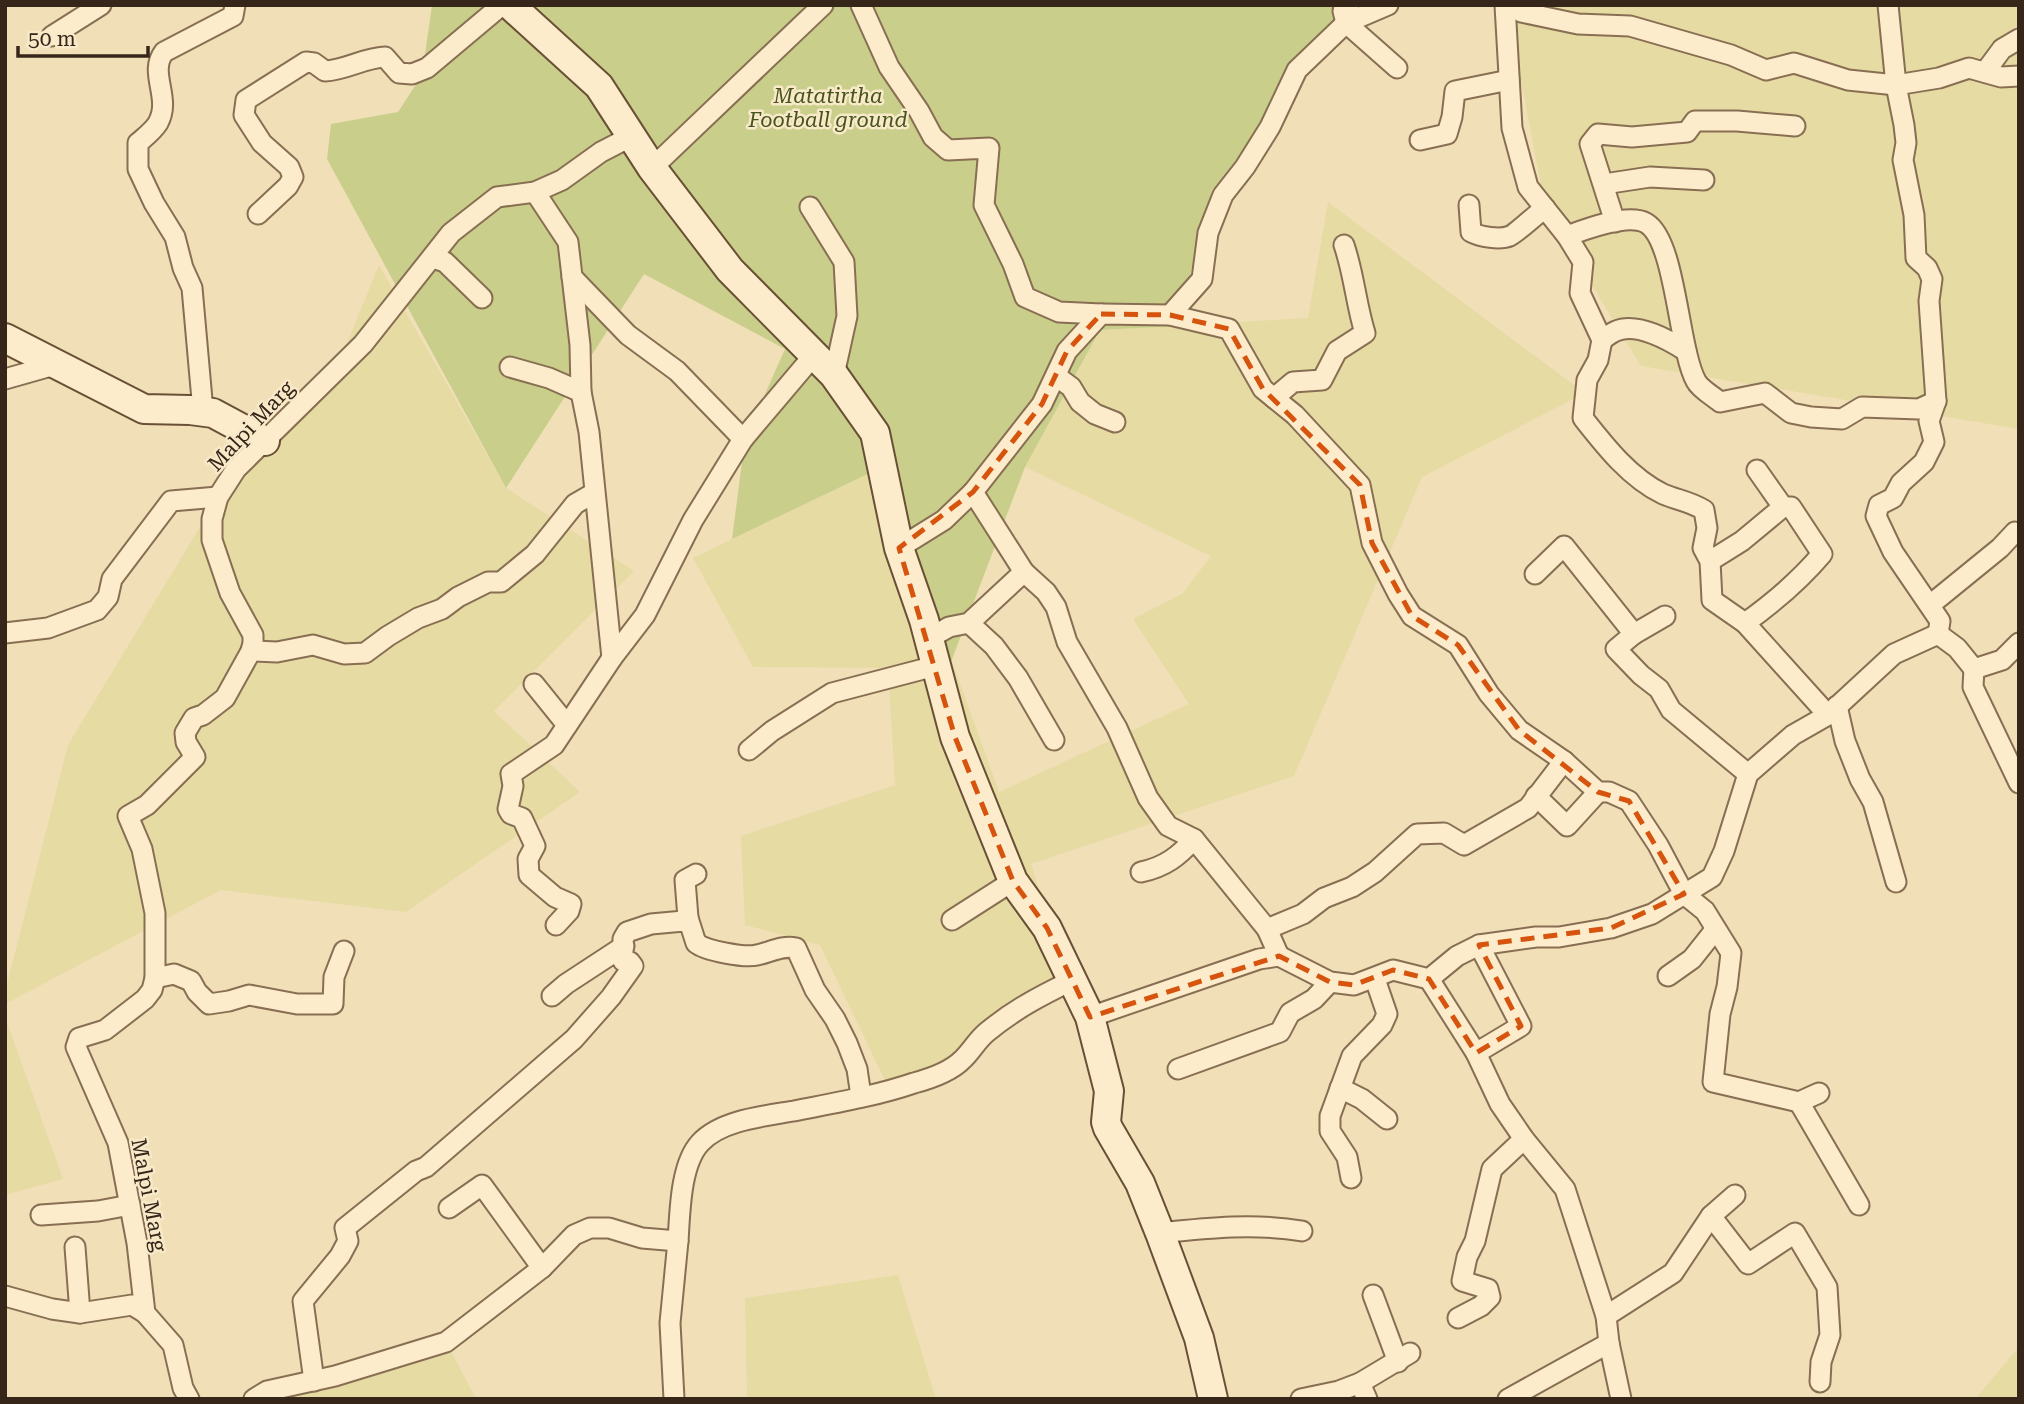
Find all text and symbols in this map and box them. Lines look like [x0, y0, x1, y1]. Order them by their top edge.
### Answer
scale bar [18, 14, 147, 58]
text: 50 m [28, 27, 76, 51]
park label: Matatirtha Football ground [747, 84, 908, 132]
street label: Malpi Marg [203, 376, 299, 476]
street label: Malpi Marg [126, 1136, 172, 1254]

